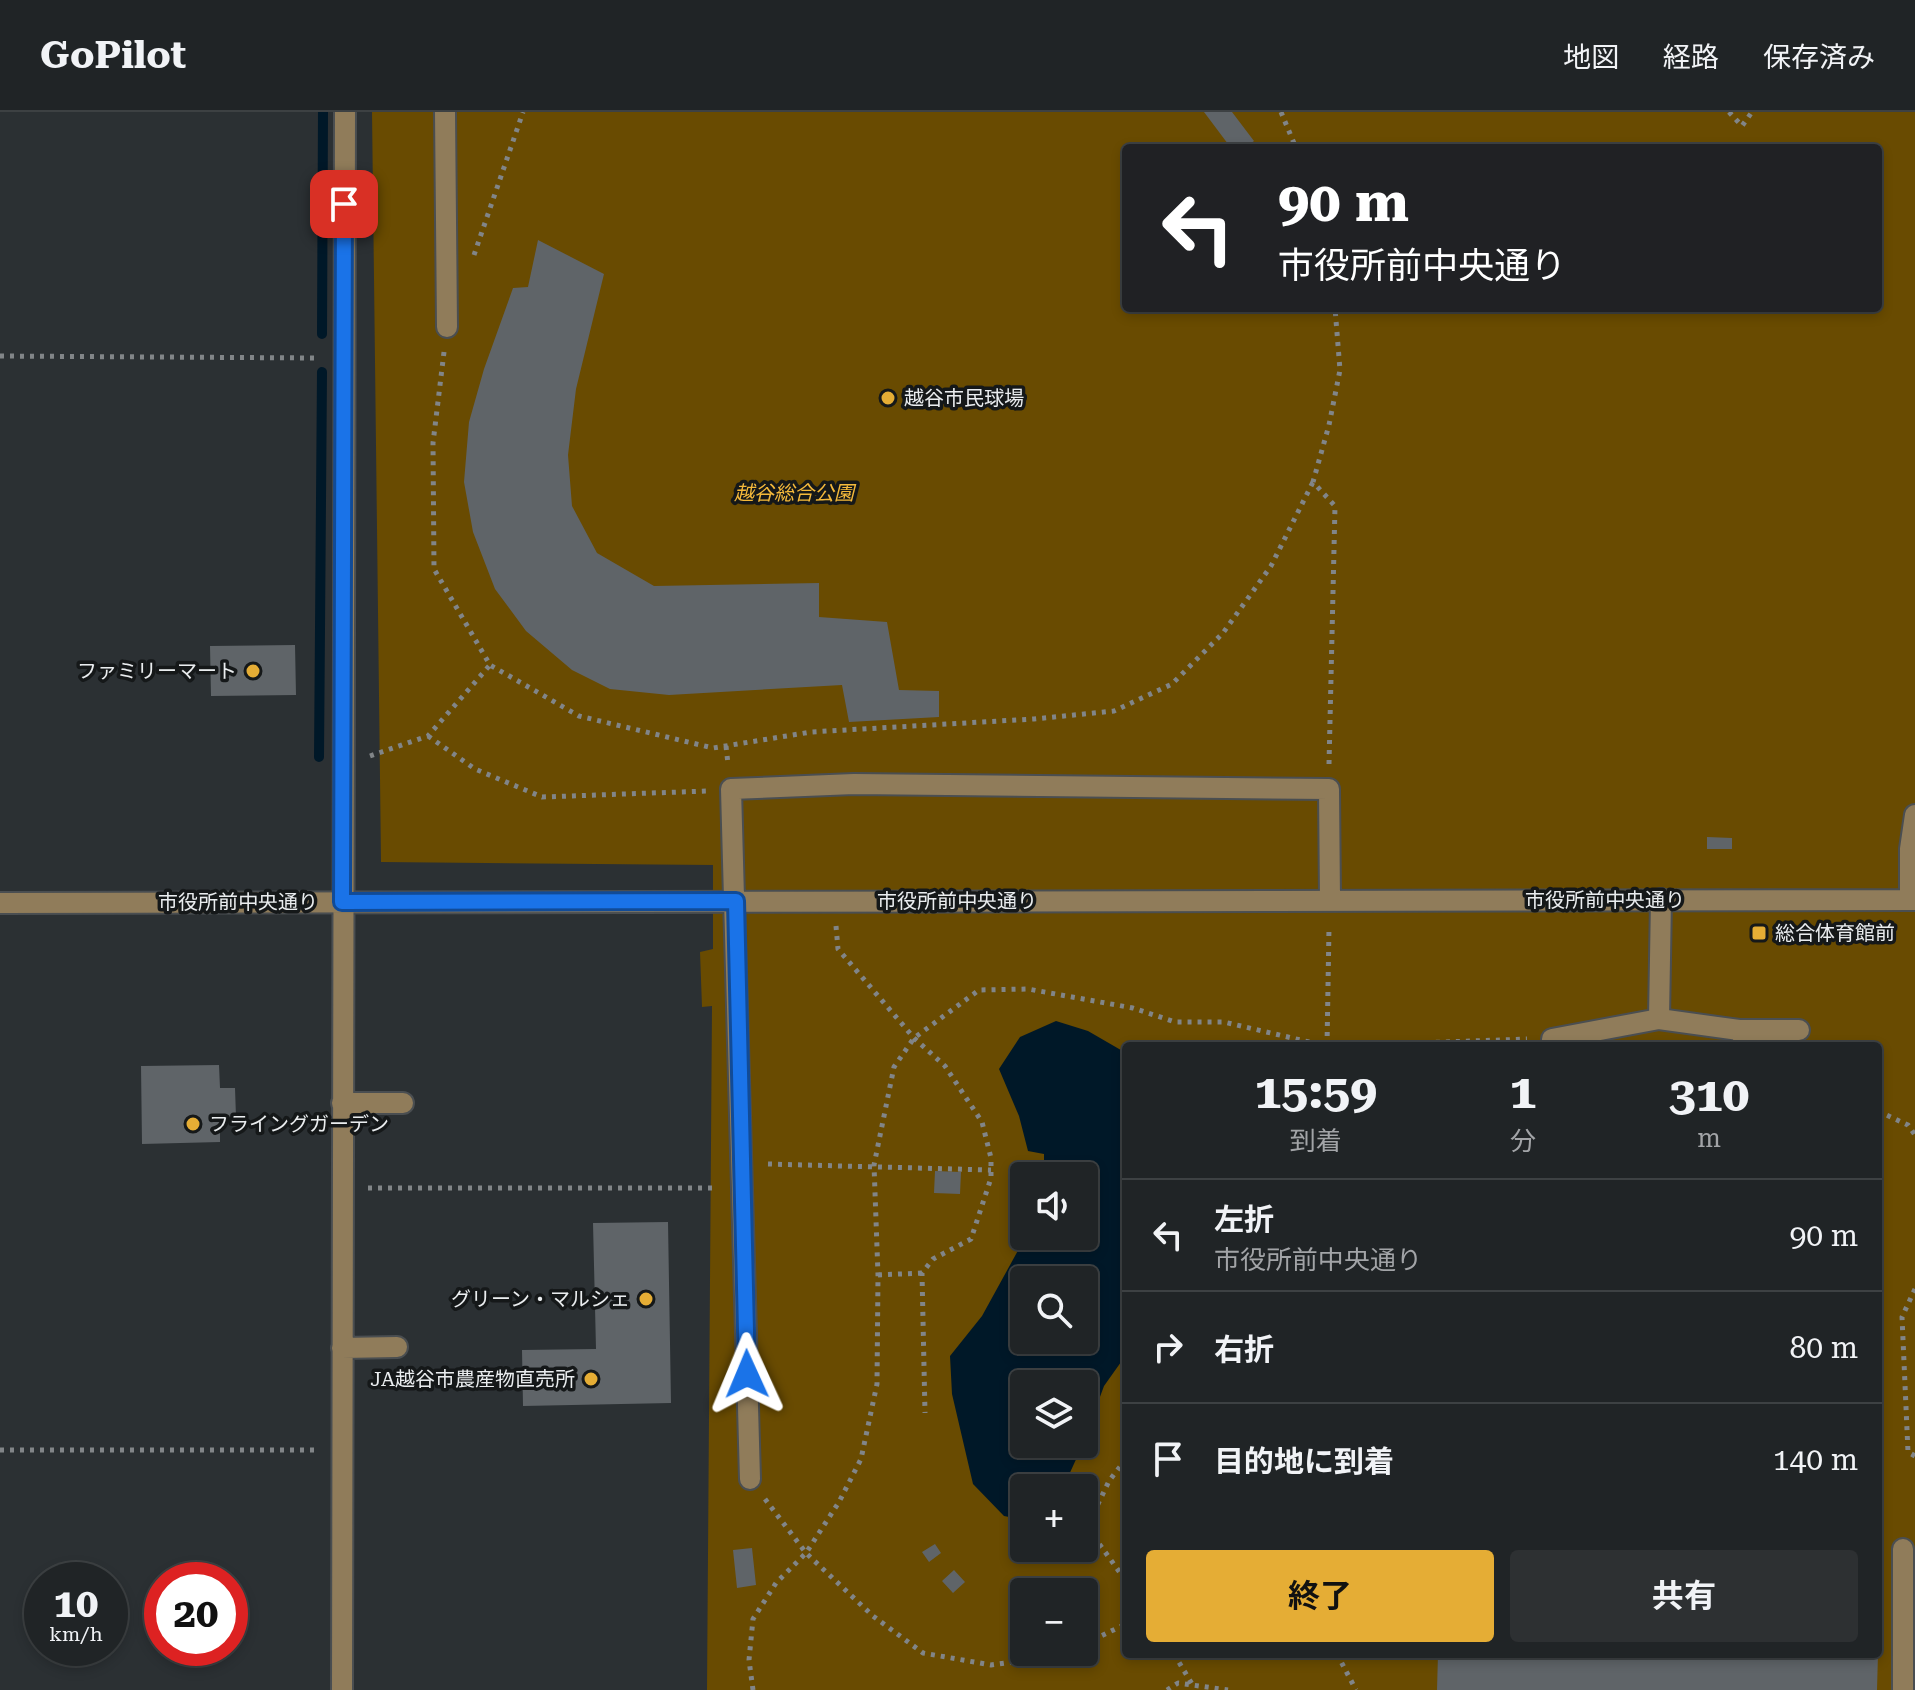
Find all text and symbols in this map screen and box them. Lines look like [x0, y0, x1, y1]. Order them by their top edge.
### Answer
text: GoPilot [40, 33, 186, 77]
text: 地図 [1563, 41, 1619, 74]
text: 経路 [1663, 41, 1719, 74]
text: 保存済み [1763, 41, 1875, 74]
text: 90 m [1278, 169, 1409, 235]
pin [310, 170, 378, 238]
icon: left [1146, 176, 1250, 280]
icon: arrive [322, 182, 366, 226]
text: 市役所前中央通り [1278, 245, 1566, 287]
place label: 越谷市民球場 [904, 386, 1024, 410]
marker: 越谷市民球場 [879, 389, 897, 407]
park label: 越谷総合公園 [734, 481, 857, 505]
place label: ファミリーマート [77, 659, 237, 683]
marker: ファミリーマート [244, 662, 262, 680]
street label: 市役所前中央通り [1525, 888, 1685, 912]
street label: 市役所前中央通り [877, 889, 1037, 913]
street label: 市役所前中央通り [158, 890, 318, 914]
place label: 総合体育館前 [1775, 921, 1895, 945]
marker: 総合体育館前 [1750, 924, 1768, 942]
text: 15:59 [1254, 1064, 1377, 1120]
text: 1 [1509, 1064, 1536, 1120]
text: 310 [1669, 1067, 1749, 1123]
place label: フライングガーデン [209, 1112, 389, 1136]
marker: フライングガーデン [184, 1115, 202, 1133]
text: m [1697, 1123, 1721, 1153]
text: 到着 [1290, 1126, 1342, 1156]
text: 分 [1510, 1126, 1536, 1156]
map controls [1010, 1162, 1098, 1666]
button: sound [1010, 1162, 1098, 1250]
text: 左折 [1214, 1202, 1274, 1237]
icon: left [1146, 1213, 1190, 1257]
text: 90 m [1789, 1218, 1858, 1253]
text: 市役所前中央通り [1214, 1245, 1422, 1275]
button: search [1010, 1266, 1098, 1354]
place label: グリーン・マルシェ [451, 1287, 630, 1311]
marker: グリーン・マルシェ [637, 1290, 655, 1308]
icon: right [1146, 1325, 1190, 1369]
text: 80 m [1789, 1330, 1858, 1365]
position arrow [705, 1332, 789, 1416]
text: 右折 [1214, 1332, 1274, 1367]
place label: JA越谷市農産物直売所 [370, 1367, 575, 1391]
marker: JA越谷市農産物直売所 [582, 1370, 600, 1388]
button: layers [1010, 1370, 1098, 1458]
icon: arrive [1146, 1437, 1190, 1481]
text: 140 m [1773, 1442, 1858, 1477]
text: 目的地に到着 [1214, 1444, 1394, 1479]
button: + [1010, 1474, 1098, 1562]
button: 終了 [1146, 1550, 1494, 1642]
button: 共有 [1510, 1550, 1858, 1642]
speed limit sign: 20 [144, 1562, 248, 1666]
button: − [1010, 1578, 1098, 1666]
text: 10 [54, 1580, 98, 1627]
text: km/h [49, 1622, 103, 1646]

